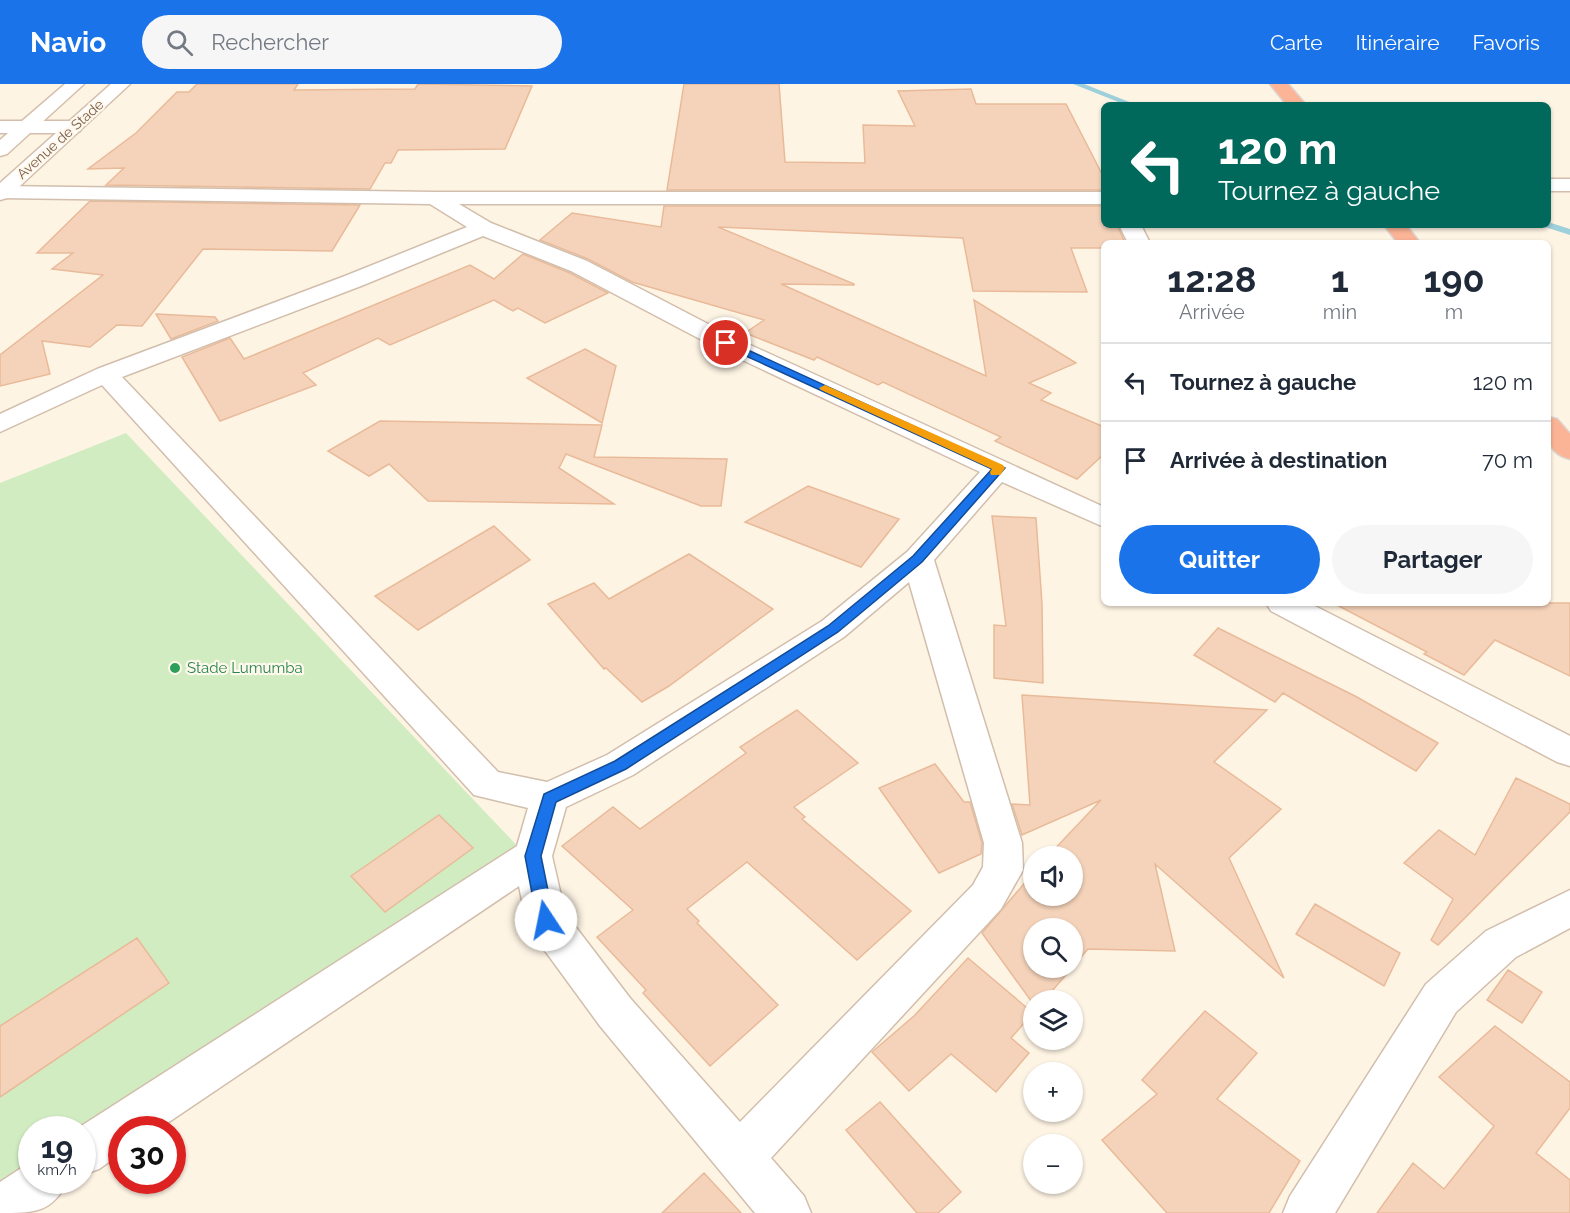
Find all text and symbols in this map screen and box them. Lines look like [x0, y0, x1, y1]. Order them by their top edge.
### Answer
search box [142, 15, 562, 69]
text: Navio [30, 26, 106, 59]
icon: search [163, 26, 196, 59]
text: Rechercher [211, 29, 329, 55]
text: Carte [1270, 30, 1322, 55]
text: Itinéraire [1355, 30, 1439, 55]
text: Favoris [1472, 30, 1540, 55]
street label: Avenue de Stade [13, 96, 107, 182]
text: 120 m [1218, 125, 1337, 174]
icon: left [1119, 126, 1197, 204]
text: Tournez à gauche [1218, 175, 1440, 206]
text: 12:28 [1167, 258, 1256, 300]
text: 1 [1331, 258, 1349, 300]
text: 190 [1424, 258, 1485, 300]
text: Arrivée [1179, 300, 1245, 324]
text: min [1323, 300, 1357, 324]
text: m [1445, 300, 1463, 324]
pin [700, 317, 751, 368]
icon: arrive [709, 326, 742, 359]
icon: left [1119, 366, 1152, 399]
text: Tournez à gauche [1170, 369, 1356, 395]
text: 120 m [1473, 369, 1533, 395]
icon: arrive [1119, 444, 1152, 477]
text: Arrivée à destination [1170, 447, 1387, 473]
text: 70 m [1482, 447, 1533, 473]
button: Quitter [1119, 525, 1320, 594]
button: Partager [1332, 525, 1533, 594]
place label: Stade Lumumba [187, 659, 303, 677]
marker: Stade Lumumba [168, 661, 182, 675]
map controls [1023, 846, 1083, 1194]
button: sound [1023, 846, 1083, 906]
position arrow [514, 888, 578, 952]
button: search [1023, 918, 1083, 978]
button: layers [1023, 990, 1083, 1050]
button: + [1023, 1062, 1083, 1122]
speed limit sign: 30 [108, 1116, 186, 1194]
text: 19 [41, 1130, 73, 1165]
button: − [1023, 1134, 1083, 1194]
text: km/h [37, 1161, 77, 1179]

